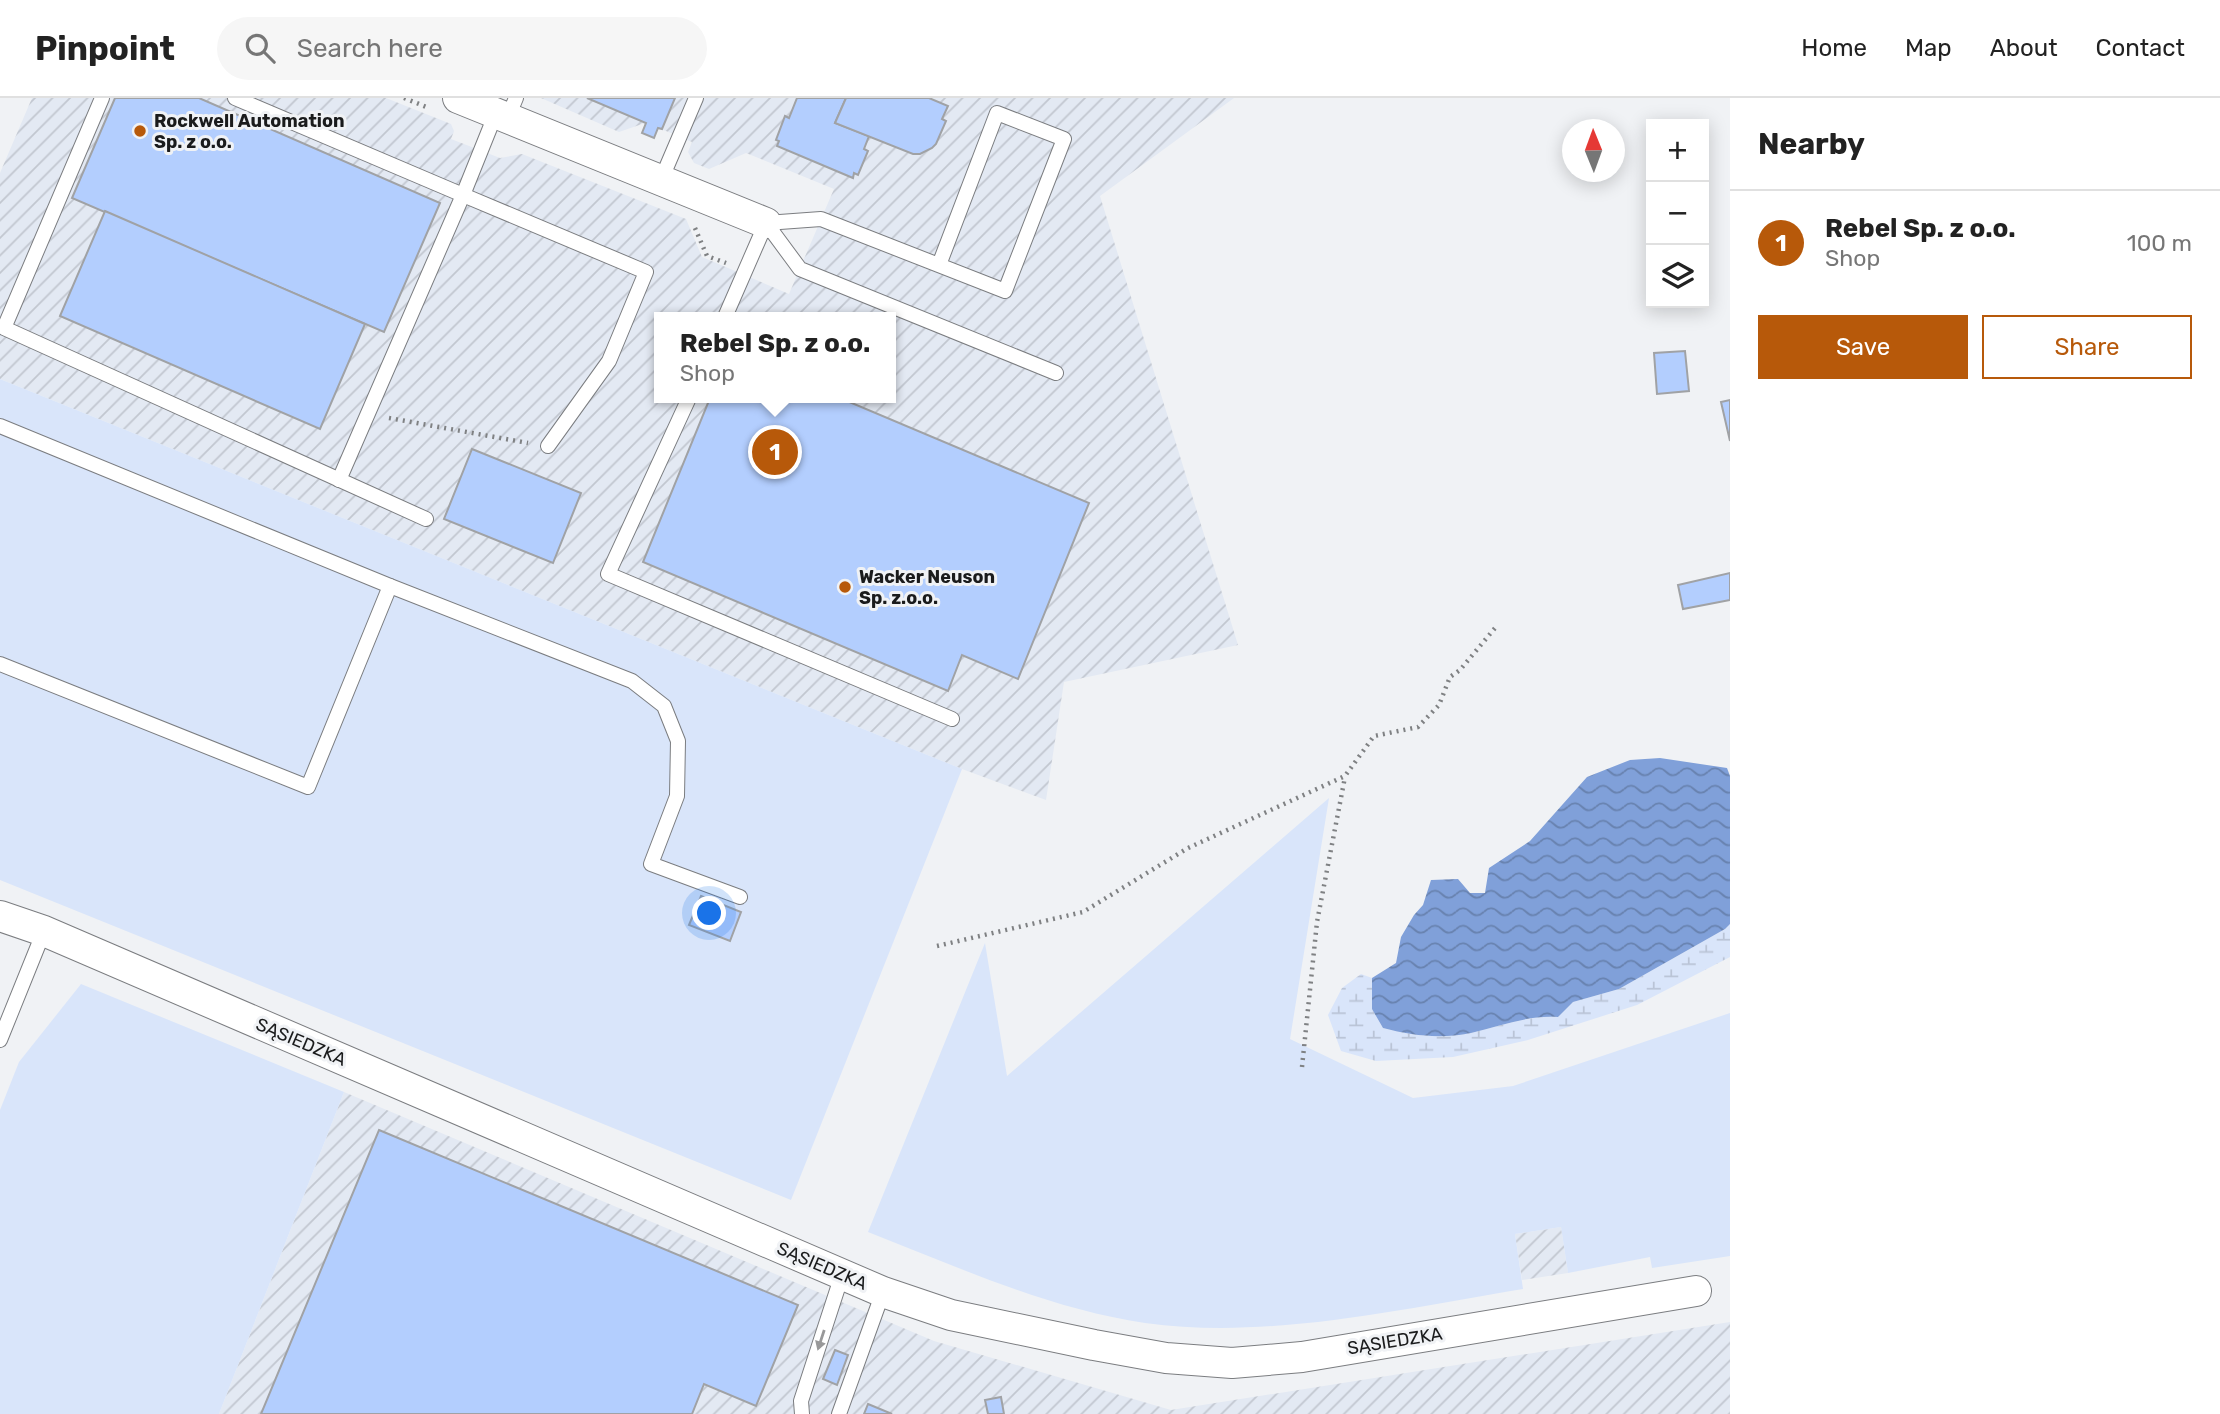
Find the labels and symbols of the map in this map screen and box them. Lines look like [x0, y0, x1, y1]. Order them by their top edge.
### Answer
place label: Rockwell Automation Sp. z o.o. [154, 110, 345, 153]
north arrow [1562, 119, 1625, 182]
marker: Rockwell Automation Sp. z o.o. [132, 123, 148, 139]
pin: 1 [752, 426, 798, 478]
place label: Wacker Neuson Sp. z.o.o. [859, 566, 995, 609]
marker: Wacker Neuson Sp. z.o.o. [837, 579, 853, 595]
your location [692, 896, 726, 930]
street label: SĄSIEDZKA [253, 1013, 349, 1071]
street label: SĄSIEDZKA [774, 1237, 870, 1295]
street label: SĄSIEDZKA [1346, 1323, 1444, 1359]
one-way arrow [815, 1329, 826, 1350]

